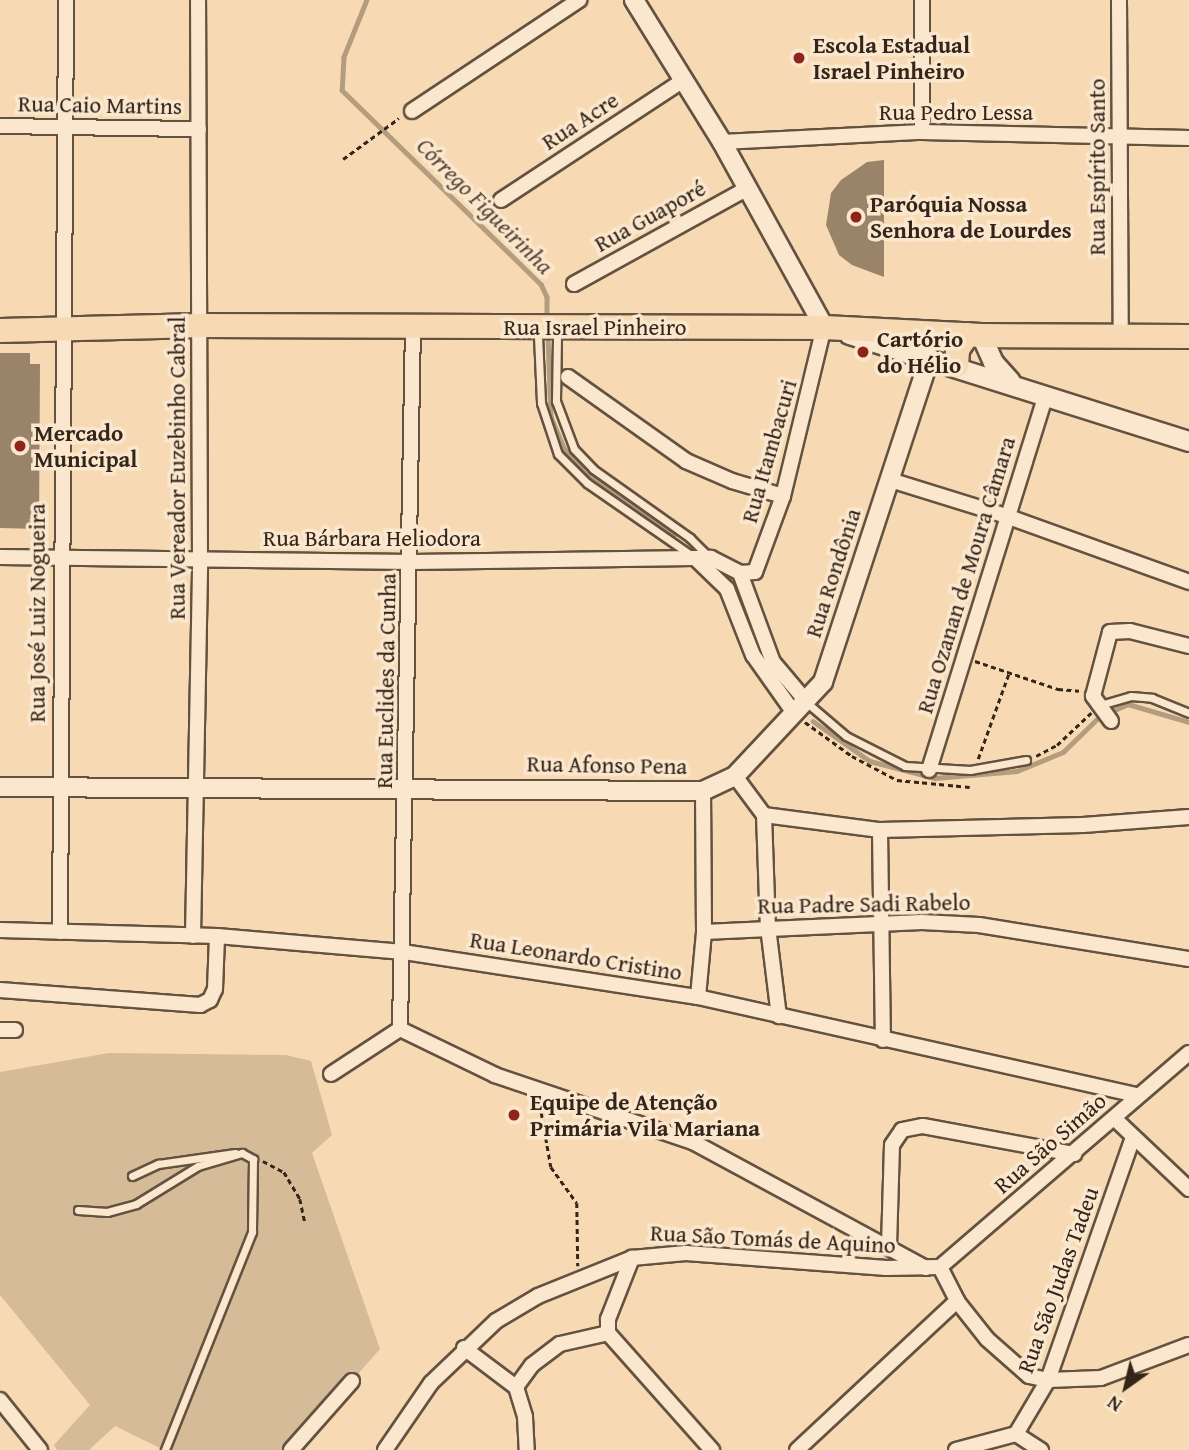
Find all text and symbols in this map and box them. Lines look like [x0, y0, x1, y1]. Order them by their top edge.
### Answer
place label: Escola Estadual Israel Pinheiro [813, 31, 970, 85]
marker: Escola Estadual Israel Pinheiro [791, 50, 807, 66]
street label: Rua Espírito Santo [1083, 79, 1111, 255]
street label: Rua Acre [537, 86, 623, 156]
street label: Rua Caio Martins [18, 90, 182, 120]
street label: Rua Pedro Lessa [879, 98, 1033, 126]
water label: Córrego Figueirinha [411, 132, 559, 280]
street label: Rua Guaporé [590, 174, 710, 258]
place label: Paróquia Nossa Senhora de Lourdes [870, 190, 1072, 244]
marker: Paróquia Nossa Senhora de Lourdes [848, 209, 864, 225]
street label: Rua Israel Pinheiro [503, 313, 687, 341]
street label: Rua Vereador Euzebinho Cabral [163, 316, 191, 620]
place label: Cartório do Hélio [877, 325, 963, 379]
marker: Cartório do Hélio [855, 344, 871, 360]
street label: Rua Itambacuri [735, 376, 803, 526]
place label: Mercado Municipal [34, 419, 137, 473]
street label: Rua Ozanan de Moura Câmara [911, 433, 1021, 717]
marker: Mercado Municipal [12, 438, 28, 454]
street label: Rua José Luiz Nogueira [23, 504, 51, 722]
street label: Rua Rondônia [799, 505, 867, 641]
street label: Rua Bárbara Heliodora [263, 524, 481, 552]
street label: Rua Euclides da Cunha [370, 573, 402, 789]
street label: Rua Afonso Pena [527, 750, 687, 780]
street label: Rua Padre Sadi Rabelo [757, 888, 971, 920]
street label: Rua Leonardo Cristino [468, 926, 684, 986]
street label: Rua São Simão [988, 1087, 1112, 1199]
place label: Equipe de Atenção Primária Vila Mariana [530, 1088, 760, 1142]
marker: Equipe de Atenção Primária Vila Mariana [504, 1105, 524, 1125]
street label: Rua São Judas Tadeu [1012, 1183, 1104, 1377]
street label: Rua São Tomás de Aquino [650, 1219, 896, 1259]
north arrow [1091, 1352, 1161, 1422]
text: N [1101, 1389, 1127, 1420]

